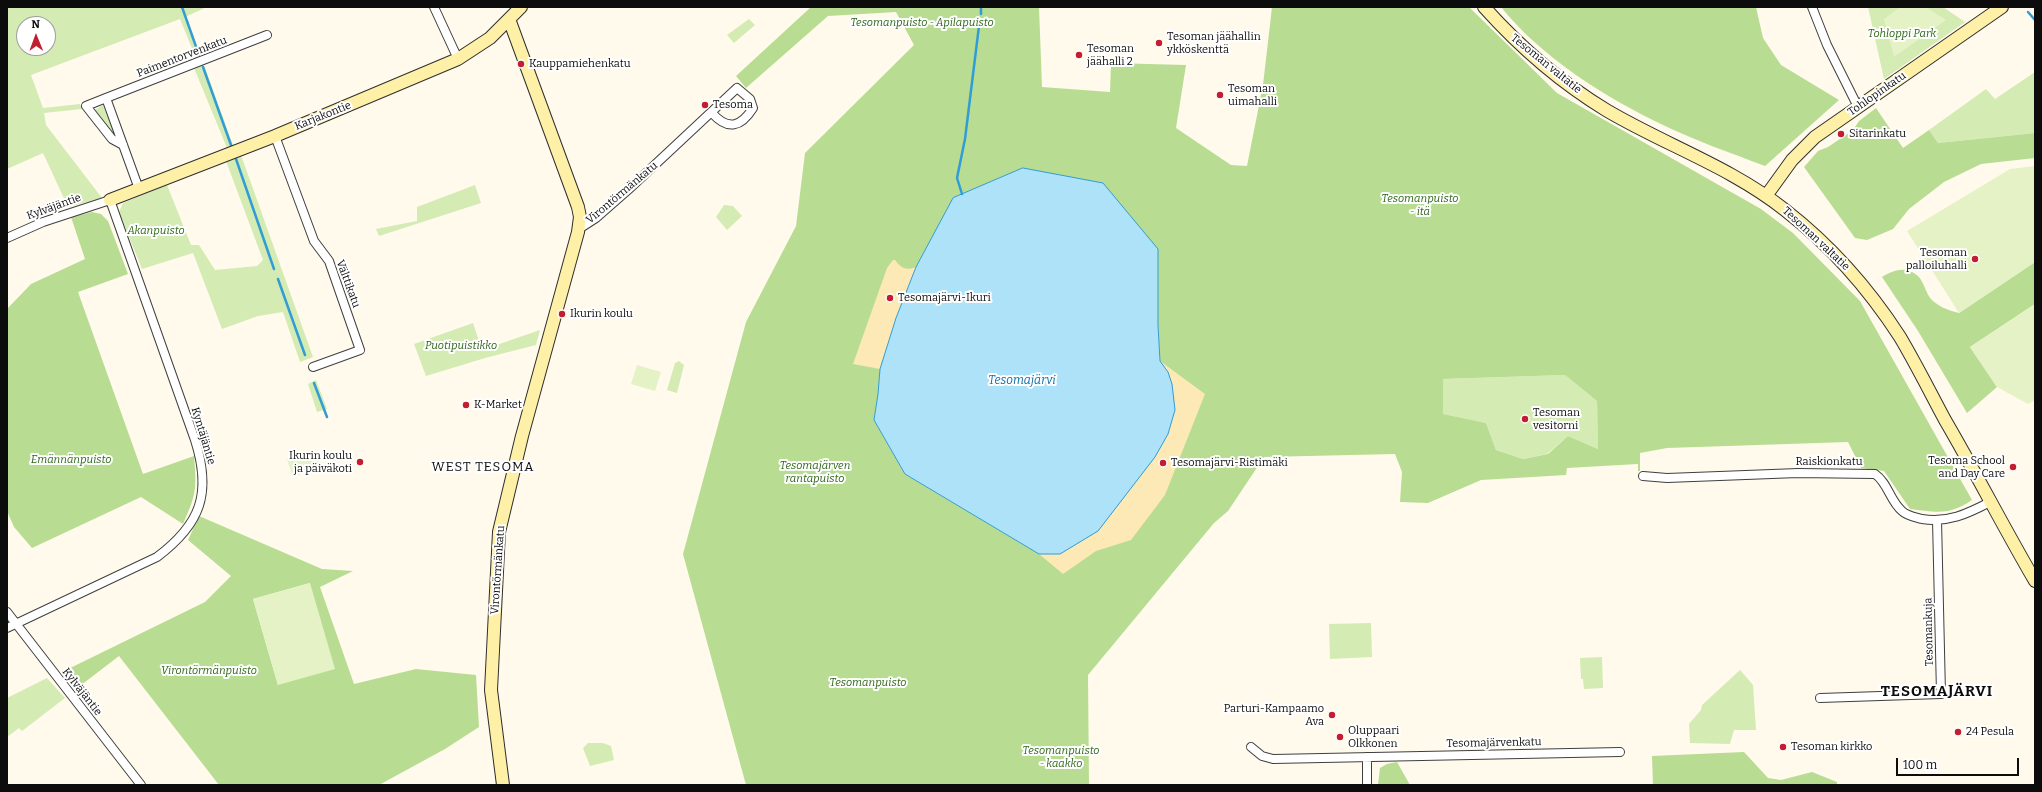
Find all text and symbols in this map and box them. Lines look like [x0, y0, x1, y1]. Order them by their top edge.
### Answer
north arrow [16, 16, 56, 56]
park label: Tesomanpuisto - Apilapuisto [850, 16, 994, 30]
text: N [31, 18, 40, 31]
park label: Tohloppi Park [1868, 27, 1936, 41]
place label: Tesoman jäähallin ykköskenttä [1167, 30, 1261, 56]
street label: Tesoman valtatie [1508, 31, 1584, 97]
street label: Paimentorvenkatu [135, 34, 229, 80]
marker: Tesoman jäähallin ykköskenttä [1154, 38, 1164, 48]
place label: Tesoman jäähalli 2 [1087, 42, 1134, 68]
marker: Tesoman jäähalli 2 [1074, 50, 1084, 60]
place label: Kauppamiehenkatu [529, 57, 631, 71]
marker: Kauppamiehenkatu [516, 59, 526, 69]
street label: Tohlopinkatu [1845, 69, 1909, 119]
place label: Tesoman uimahalli [1228, 82, 1277, 108]
marker: Tesoman uimahalli [1215, 90, 1225, 100]
place label: Tesoma [713, 98, 753, 112]
street label: Karjakontie [293, 99, 353, 133]
marker: Tesoma [700, 100, 710, 110]
place label: Sitarinkatu [1849, 127, 1906, 141]
marker: Sitarinkatu [1836, 129, 1846, 139]
street label: Virontörmänkatu [584, 159, 660, 227]
street label: Kylväjäntie [25, 191, 83, 223]
park label: Tesomanpuisto - itä [1382, 192, 1458, 218]
street label: Tesoman valtatie [1780, 204, 1852, 274]
park label: Akanpuisto [127, 224, 185, 238]
place label: Tesoman palloiluhalli [1906, 246, 1967, 272]
marker: Tesoman palloiluhalli [1970, 254, 1980, 264]
street label: Välttikatu [333, 258, 363, 310]
place label: Tesomajärvi-Ikuri [898, 291, 991, 305]
marker: Tesomajärvi-Ikuri [885, 293, 895, 303]
place label: Ikurin koulu [570, 307, 633, 321]
marker: Ikurin koulu [557, 309, 567, 319]
park label: Puotipuistikko [425, 339, 497, 353]
water label: Tesomajärvi [988, 374, 1056, 388]
place label: K-Market [474, 398, 522, 412]
marker: K-Market [461, 400, 471, 410]
street label: Kyntäjäntie [188, 406, 218, 466]
place label: Tesoman vesitorni [1533, 406, 1580, 432]
marker: Tesoman vesitorni [1520, 414, 1530, 424]
place label: Ikurin koulu ja päiväkoti [289, 449, 352, 475]
park label: Emännänpuisto [31, 453, 111, 467]
place label: Tesoma School and Day Care [1928, 454, 2005, 480]
street label: Raiskionkatu [1796, 455, 1862, 469]
place label: Tesomajärvi-Ristimäki [1171, 456, 1288, 470]
marker: Ikurin koulu ja päiväkoti [355, 457, 365, 467]
marker: Tesomajärvi-Ristimäki [1158, 458, 1168, 468]
district label: WEST TESOMA [432, 459, 534, 475]
park label: Tesomajärven rantapuisto [780, 459, 850, 485]
marker: Tesoma School and Day Care [2008, 462, 2018, 472]
street label: Virontörmänkatu [488, 525, 508, 615]
street label: Tesomankuja [1922, 597, 1936, 667]
park label: Virontörmänpuisto [161, 664, 257, 678]
street label: Kylväjäntie [59, 666, 105, 718]
park label: Tesomanpuisto [830, 676, 906, 690]
district label: TESOMAJÄRVI [1881, 683, 1993, 701]
place label: Parturi-Kampaamo Ava [1224, 702, 1324, 728]
marker: Parturi-Kampaamo Ava [1327, 710, 1337, 720]
place label: Oluppaari Olkkonen [1348, 724, 1399, 750]
place label: 24 Pesula [1966, 725, 2014, 739]
marker: 24 Pesula [1953, 727, 1963, 737]
marker: Oluppaari Olkkonen [1335, 732, 1345, 742]
street label: Tesomajärvenkatu [1446, 736, 1542, 750]
place label: Tesoman kirkko [1791, 740, 1872, 754]
marker: Tesoman kirkko [1778, 742, 1788, 752]
park label: Tesomanpuisto - kaakko [1023, 744, 1099, 770]
scale bar [1898, 750, 2021, 776]
text: 100 m [1903, 758, 1937, 772]

